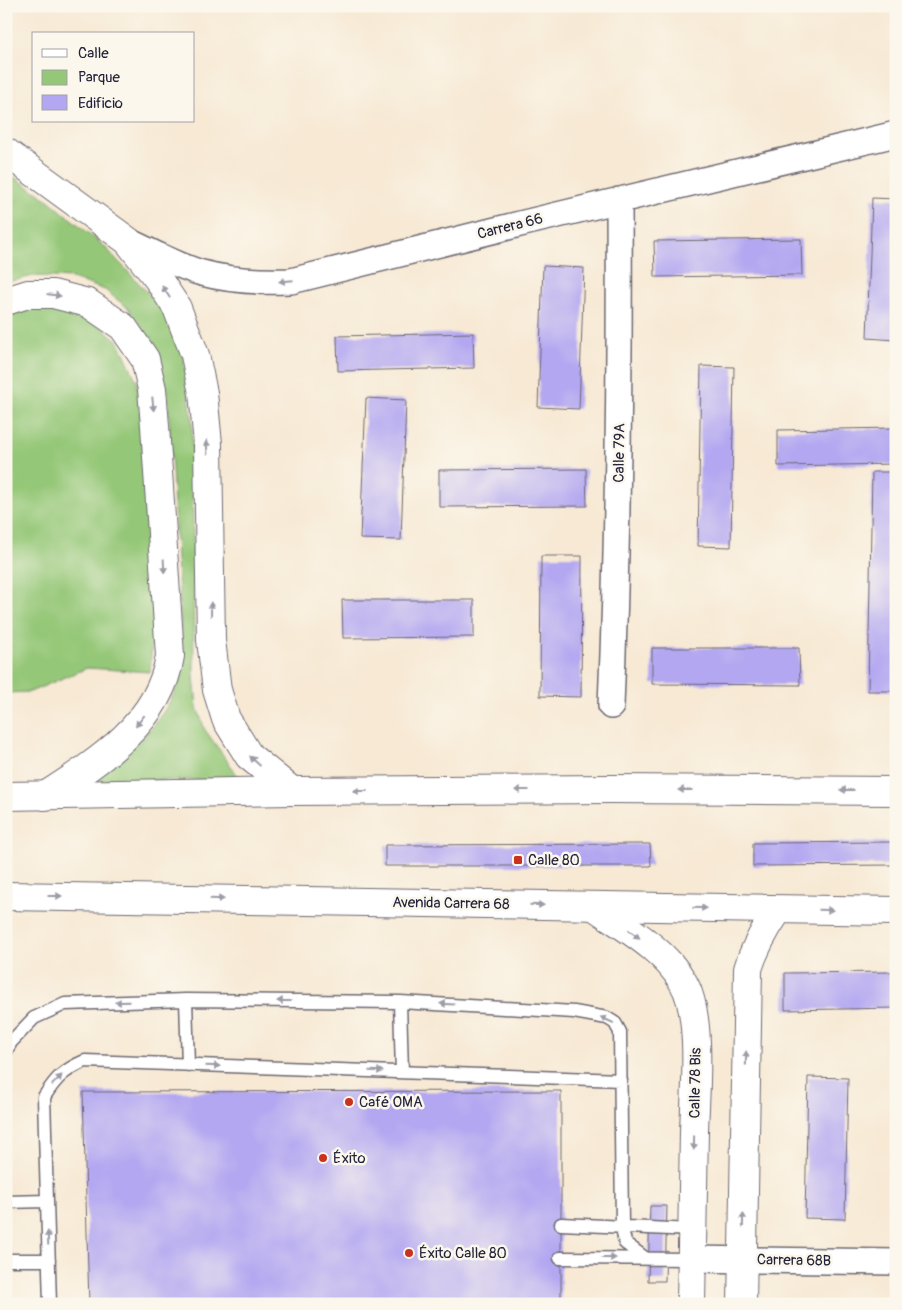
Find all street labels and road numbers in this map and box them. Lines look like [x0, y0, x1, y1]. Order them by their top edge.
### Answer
street label: Carrera 66 [475, 209, 545, 244]
street label: Calle 79A [609, 423, 630, 483]
street label: Avenida Carrera 68 [392, 893, 510, 914]
street label: Calle 78 Bis [685, 1047, 706, 1118]
street label: Carrera 68B [757, 1250, 831, 1271]

